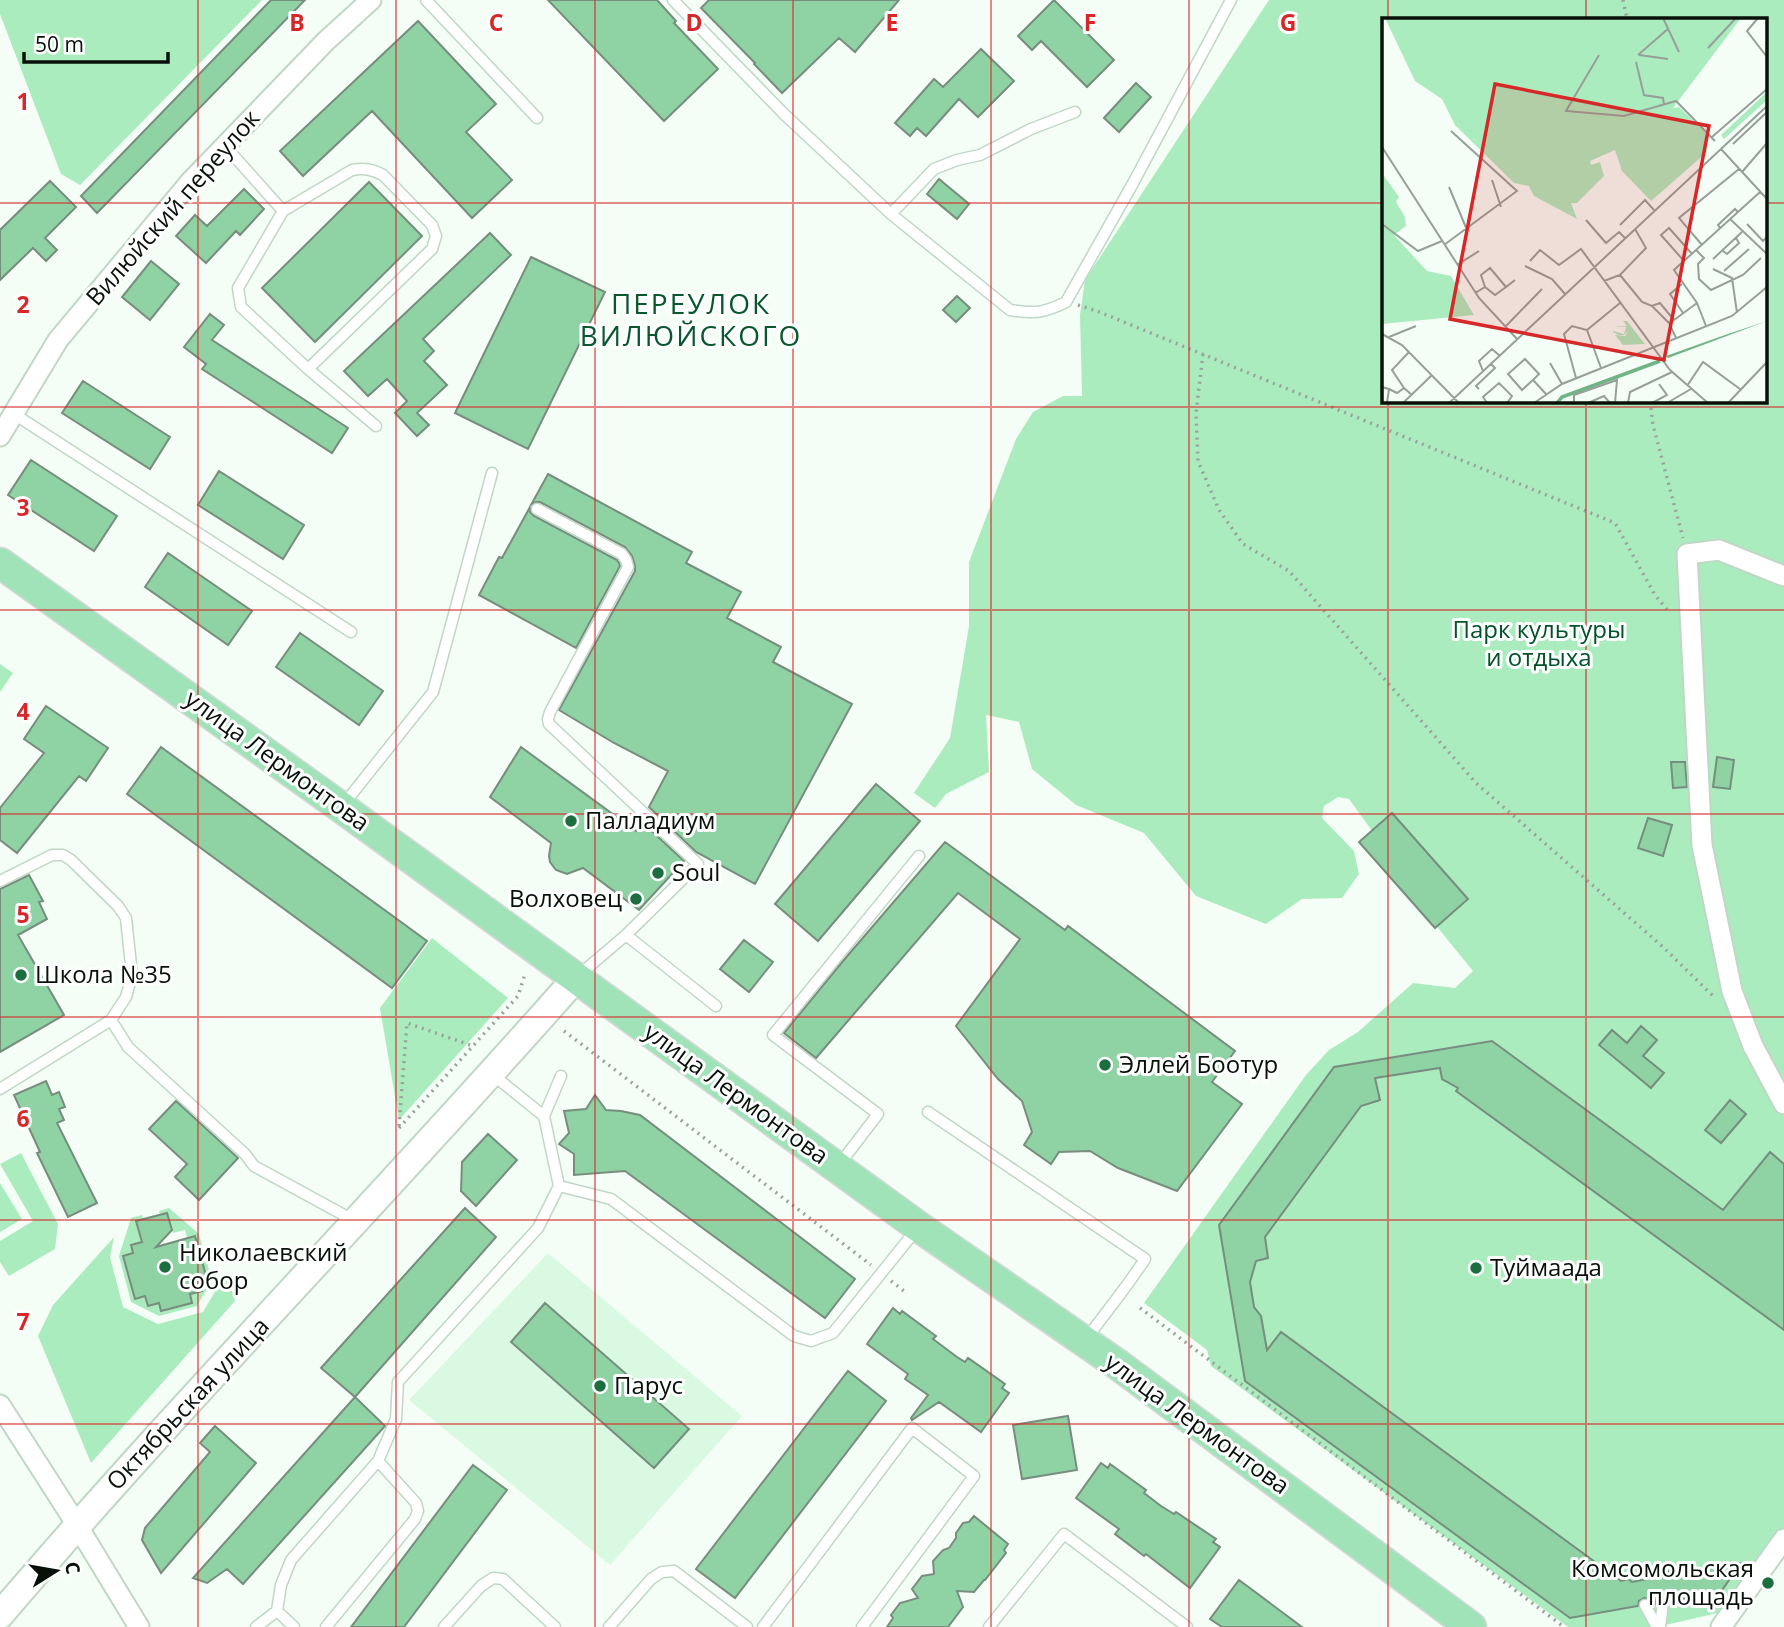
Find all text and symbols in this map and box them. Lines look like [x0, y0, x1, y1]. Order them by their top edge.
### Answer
text: B [289, 6, 305, 38]
text: C [489, 6, 503, 38]
text: D [685, 6, 703, 38]
text: E [886, 6, 898, 38]
text: F [1084, 6, 1096, 38]
text: G [1280, 6, 1296, 38]
inset map [1382, 18, 1766, 402]
scale bar [24, 21, 168, 65]
text: 50 m [35, 30, 84, 58]
text: 1 [16, 85, 30, 117]
street label: Вилюйский переулок [78, 102, 267, 312]
district label: ПЕРЕУЛОК ВИЛЮЙСКОГО [580, 284, 802, 354]
text: 2 [16, 288, 30, 320]
text: 3 [16, 491, 30, 523]
park label: Парк культуры и отдыха [1453, 612, 1625, 673]
street label: улица Лермонтова [179, 682, 377, 838]
text: 4 [16, 695, 30, 727]
place label: Палладиум [585, 803, 715, 836]
marker: Палладиум [563, 813, 579, 829]
place label: Soul [672, 855, 720, 888]
marker: Soul [650, 865, 666, 881]
place label: Волховец [509, 881, 622, 914]
marker: Волховец [628, 891, 644, 907]
text: 5 [16, 898, 30, 930]
place label: Школа №35 [35, 957, 172, 990]
marker: Школа №35 [13, 967, 29, 983]
street label: улица Лермонтова [638, 1015, 836, 1171]
place label: Эллей Боотур [1119, 1047, 1278, 1080]
marker: Эллей Боотур [1097, 1057, 1113, 1073]
text: 6 [16, 1102, 30, 1134]
place label: Николаевский собор [179, 1235, 348, 1296]
place label: Туймаада [1490, 1250, 1602, 1283]
marker: Николаевский собор [157, 1259, 173, 1275]
marker: Туймаада [1468, 1260, 1484, 1276]
text: 7 [16, 1305, 30, 1337]
street label: Октябрьская улица [98, 1309, 276, 1496]
street label: улица Лермонтова [1099, 1345, 1297, 1501]
place label: Парус [614, 1368, 683, 1401]
marker: Парус [592, 1378, 608, 1394]
north arrow [21, 1536, 91, 1606]
place label: Комсомольская площадь [1571, 1551, 1754, 1612]
text: С [59, 1559, 87, 1576]
marker: Комсомольская площадь [1760, 1575, 1776, 1591]

